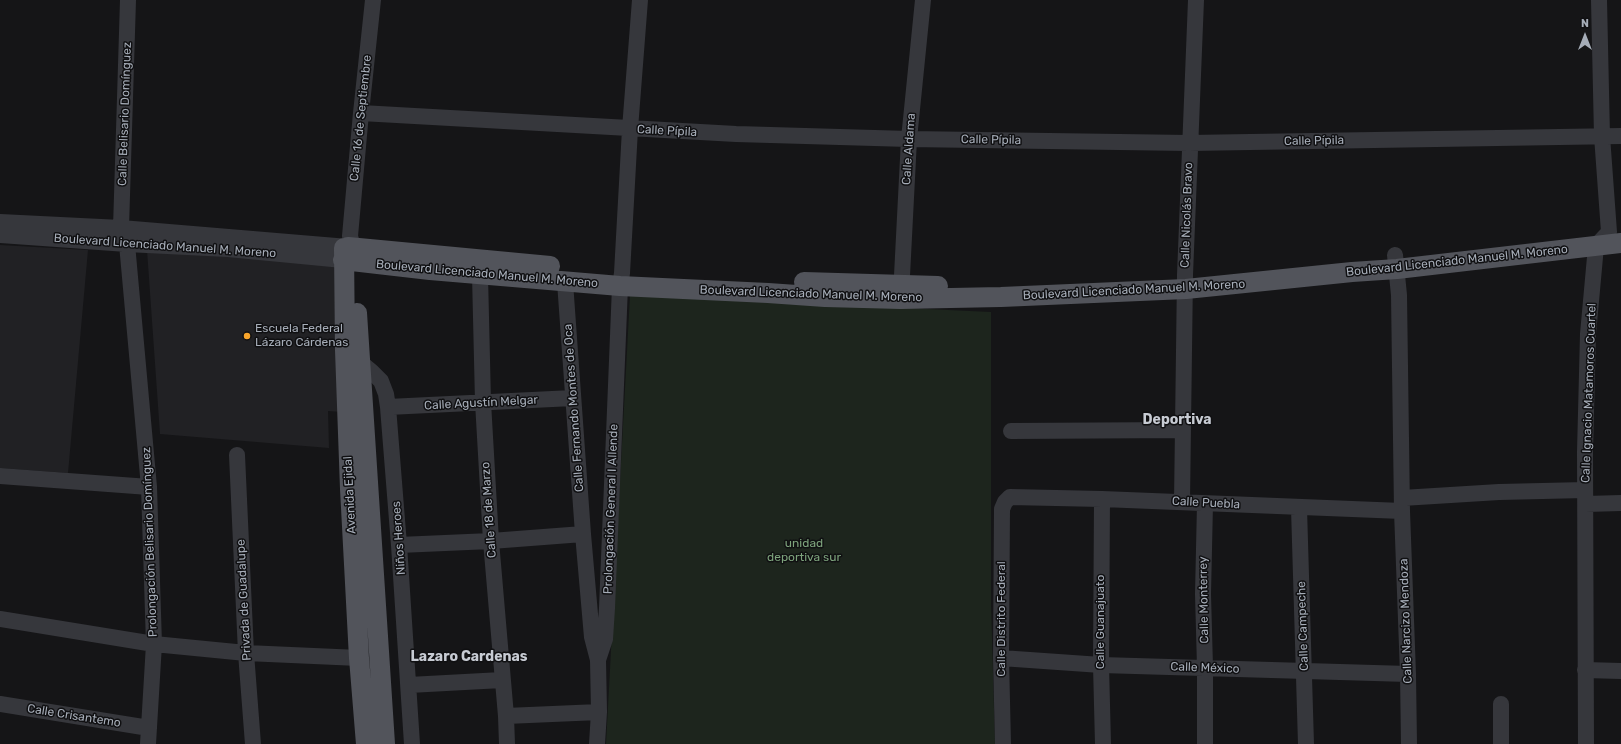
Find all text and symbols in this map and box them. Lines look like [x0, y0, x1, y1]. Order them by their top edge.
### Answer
north arrow [1565, 16, 1605, 56]
text: N [1581, 17, 1589, 30]
street label: Calle Belisario Domínguez [115, 42, 135, 186]
street label: Calle 16 de Septiembre [347, 54, 375, 182]
street label: Calle Aldama [899, 113, 919, 185]
street label: Calle Pípila [637, 122, 697, 140]
street label: Calle Pípila [961, 132, 1021, 148]
street label: Calle Pípila [1284, 133, 1344, 149]
street label: Calle Nicolás Bravo [1178, 162, 1196, 268]
street label: Boulevard Licenciado Manuel M. Moreno [53, 231, 277, 261]
street label: Boulevard Licenciado Manuel M. Moreno [1345, 242, 1569, 280]
street label: Boulevard Licenciado Manuel M. Moreno [375, 257, 599, 291]
street label: Boulevard Licenciado Manuel M. Moreno [1022, 277, 1246, 303]
street label: Boulevard Licenciado Manuel M. Moreno [699, 283, 923, 305]
street label: Calle Ignacio Matamoros Cuartel [1579, 303, 1599, 483]
place label: Escuela Federal Lázaro Cárdenas [255, 322, 348, 350]
street label: Calle Fernando Montes de Oca [561, 323, 587, 493]
marker: Escuela Federal Lázaro Cárdenas [242, 331, 252, 341]
street label: Calle Agustín Melgar [424, 393, 538, 413]
district label: Deportiva [1143, 412, 1211, 428]
street label: Prolongación General I Allende [601, 424, 621, 594]
street label: Prolongación Belisario Domínguez [139, 447, 161, 637]
street label: Avenida Ejidal [341, 456, 359, 534]
street label: Calle 18 de Marzo [478, 461, 500, 559]
street label: Calle Puebla [1171, 494, 1241, 512]
street label: Niños Heroes [389, 501, 409, 575]
park label: unidad deportiva sur [767, 537, 841, 565]
street label: Privada de Guadalupe [234, 539, 254, 661]
street label: Calle Monterrey [1196, 556, 1212, 644]
street label: Calle Narcizo Mendoza [1397, 558, 1415, 684]
street label: Calle Distrito Federal [995, 561, 1009, 677]
street label: Calle Guanajuato [1094, 575, 1108, 669]
street label: Calle Campeche [1294, 581, 1312, 671]
district label: Lazaro Cardenas [411, 649, 527, 665]
street label: Calle México [1170, 660, 1240, 676]
street label: Calle Crisantemo [26, 702, 122, 730]

